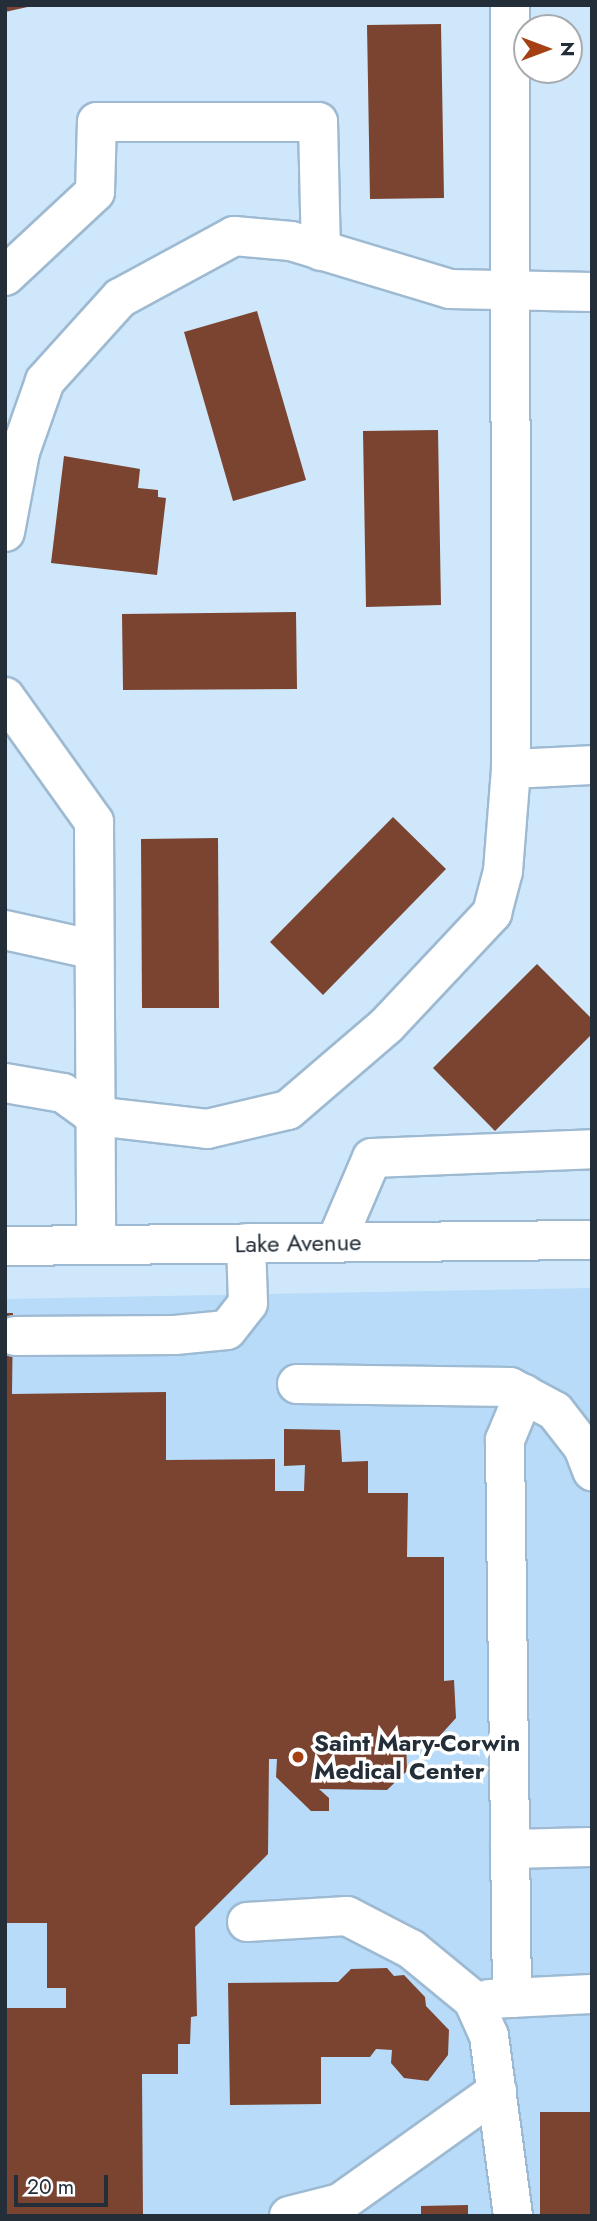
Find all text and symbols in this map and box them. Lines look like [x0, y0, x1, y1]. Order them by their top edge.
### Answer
north arrow [513, 14, 583, 84]
text: N [554, 41, 581, 57]
street label: Lake Avenue [234, 1227, 362, 1259]
place label: Saint Mary-Corwin Medical Center [314, 1729, 520, 1785]
marker: Saint Mary-Corwin Medical Center [288, 1747, 308, 1767]
scale bar [18, 2162, 112, 2206]
text: 20 m [27, 2172, 74, 2202]

